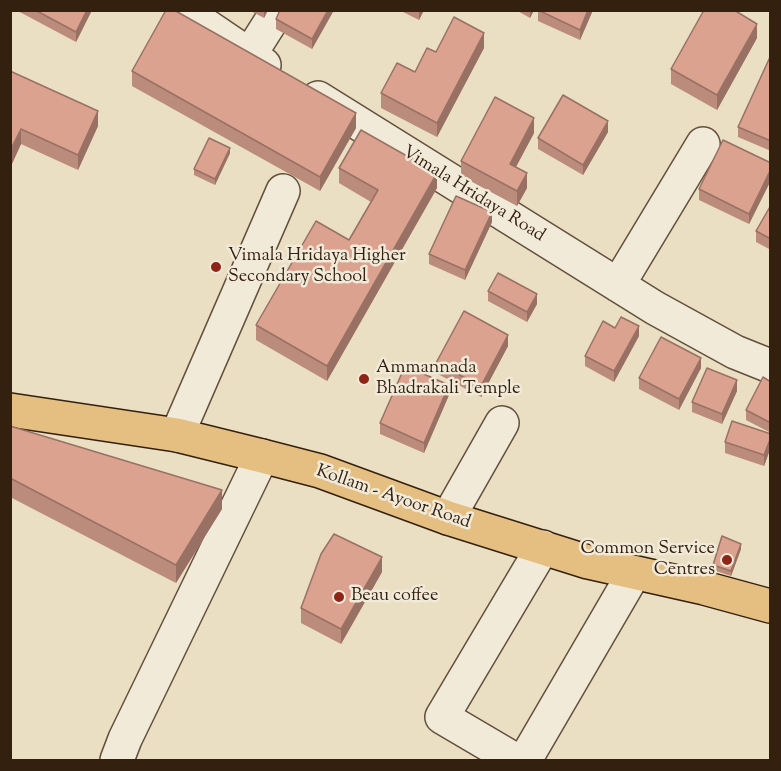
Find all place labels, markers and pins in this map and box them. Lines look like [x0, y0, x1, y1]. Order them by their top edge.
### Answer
place label: Vimala Hridaya Higher Secondary School [228, 246, 406, 288]
marker: Vimala Hridaya Higher Secondary School [209, 260, 223, 274]
place label: Ammannada Bhadrakali Temple [376, 358, 520, 400]
marker: Ammannada Bhadrakali Temple [357, 372, 371, 386]
place label: Common Service Centres [580, 539, 715, 582]
marker: Common Service Centres [720, 553, 734, 567]
place label: Beau coffee [351, 586, 438, 608]
marker: Beau coffee [332, 590, 346, 604]

